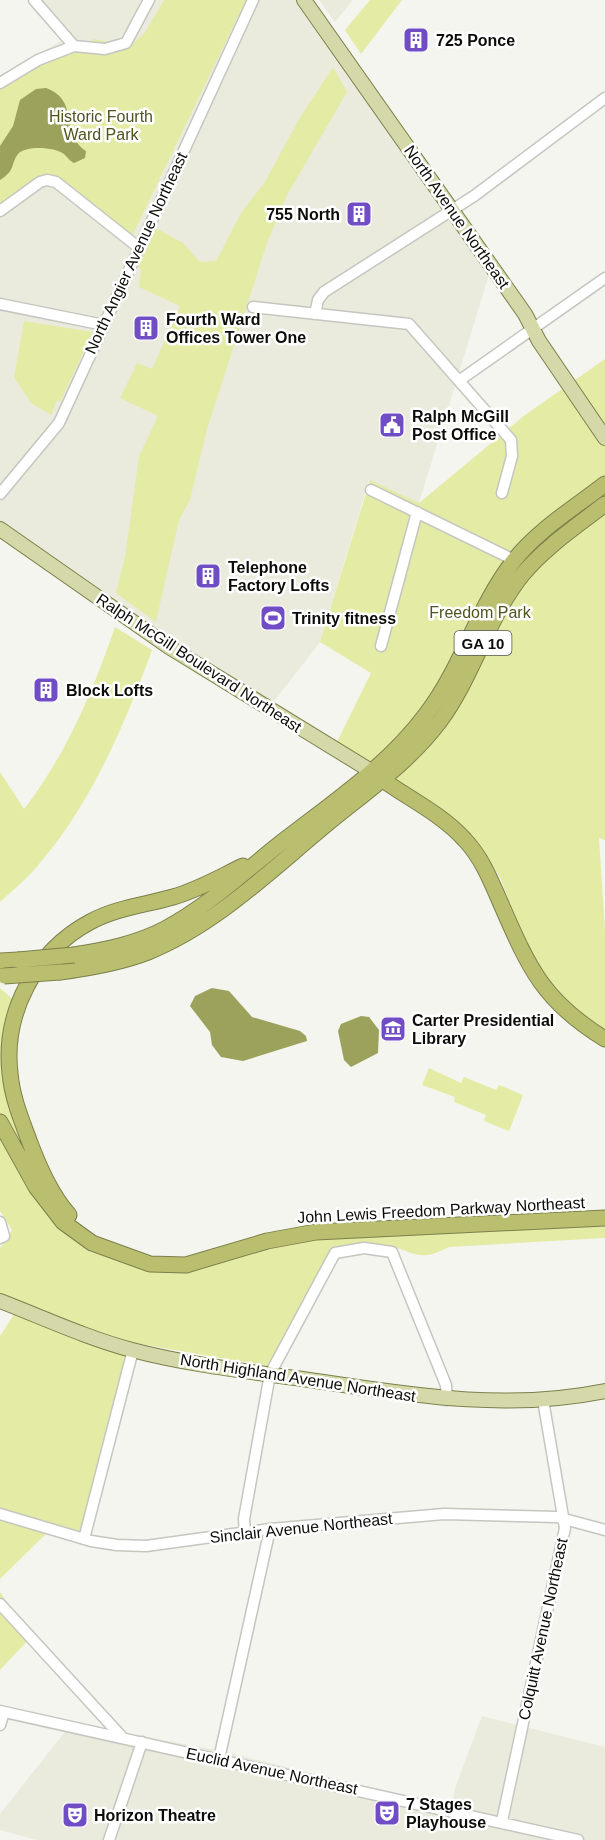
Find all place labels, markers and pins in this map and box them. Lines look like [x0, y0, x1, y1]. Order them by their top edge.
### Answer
building icon: 725 Ponce [401, 25, 431, 55]
place label: 725 Ponce [436, 32, 515, 49]
building icon: 755 North [344, 199, 374, 229]
place label: 755 North [266, 206, 340, 223]
place label: Fourth Ward Offices Tower One [166, 311, 306, 346]
building icon: Fourth Ward Offices Tower One [131, 313, 161, 343]
place label: Ralph McGill Post Office [412, 408, 509, 443]
public building icon: Ralph McGill Post Office [377, 410, 407, 440]
place label: Telephone Factory Lofts [228, 559, 329, 594]
building icon: Telephone Factory Lofts [193, 561, 223, 591]
sports icon: Trinity fitness [258, 603, 288, 633]
place label: Trinity fitness [292, 610, 396, 627]
building icon: Block Lofts [31, 675, 61, 705]
place label: Block Lofts [66, 682, 153, 699]
place label: Carter Presidential Library [412, 1012, 554, 1047]
museum icon: Carter Presidential Library [378, 1014, 408, 1044]
place label: 7 Stages Playhouse [406, 1796, 486, 1831]
theatre icon: 7 Stages Playhouse [372, 1798, 402, 1828]
theatre icon: Horizon Theatre [60, 1800, 90, 1830]
place label: Horizon Theatre [94, 1807, 216, 1824]

